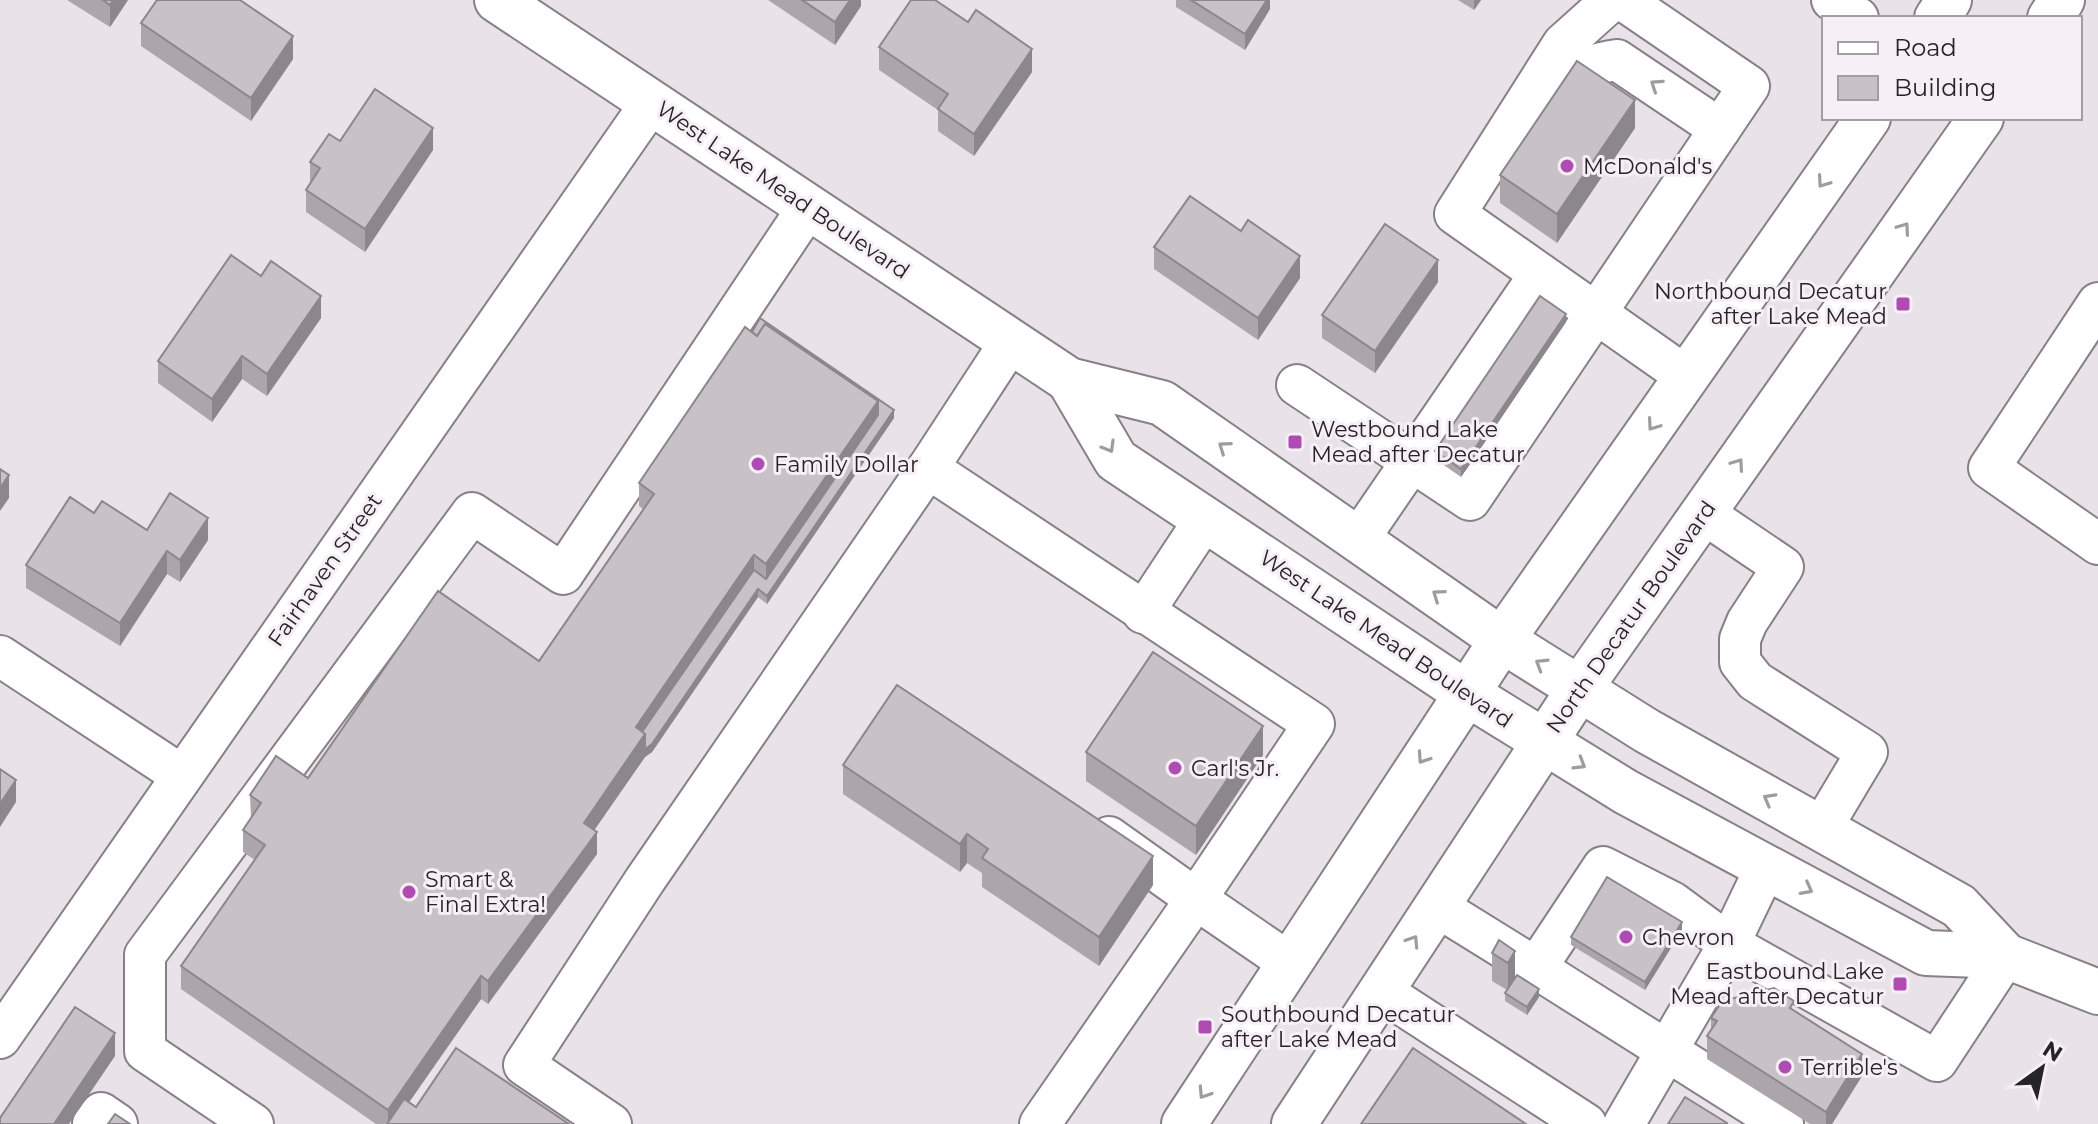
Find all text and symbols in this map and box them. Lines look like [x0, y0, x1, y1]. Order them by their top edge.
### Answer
legend [1822, 16, 2082, 120]
text: Road [1894, 33, 1957, 62]
text: Building [1894, 73, 1997, 102]
one-way arrow [1650, 80, 1664, 95]
street label: West Lake Mead Boulevard [651, 95, 915, 285]
place label: McDonald's [1583, 153, 1712, 180]
marker: McDonald's [1558, 157, 1576, 175]
one-way arrow [1818, 173, 1833, 187]
one-way arrow [1894, 222, 1909, 236]
place label: Northbound Decatur after Lake Mead [1654, 278, 1887, 330]
marker: Northbound Decatur after Lake Mead [1894, 295, 1912, 313]
place label: Westbound Lake Mead after Decatur [1311, 416, 1525, 468]
one-way arrow [1648, 417, 1663, 431]
marker: Westbound Lake Mead after Decatur [1286, 433, 1304, 451]
one-way arrow [1099, 438, 1114, 453]
one-way arrow [1219, 442, 1233, 457]
place label: Family Dollar [774, 451, 919, 478]
marker: Family Dollar [749, 455, 767, 473]
one-way arrow [1728, 459, 1743, 473]
street label: Fairhaven Street [262, 488, 388, 652]
street label: North Decatur Boulevard [1540, 496, 1722, 738]
street label: West Lake Mead Boulevard [1254, 544, 1518, 734]
one-way arrow [1432, 590, 1446, 605]
one-way arrow [1535, 659, 1550, 674]
one-way arrow [1418, 750, 1433, 764]
place label: Carl's Jr. [1191, 755, 1279, 782]
one-way arrow [1571, 755, 1585, 770]
marker: Carl's Jr. [1166, 759, 1184, 777]
one-way arrow [1763, 794, 1777, 809]
place label: Smart & Final Extra! [425, 866, 546, 918]
one-way arrow [1799, 880, 1814, 895]
marker: Smart & Final Extra! [400, 883, 418, 901]
place label: Chevron [1642, 924, 1735, 951]
marker: Chevron [1617, 928, 1635, 946]
one-way arrow [1404, 936, 1419, 950]
place label: Eastbound Lake Mead after Decatur [1670, 958, 1884, 1010]
marker: Eastbound Lake Mead after Decatur [1891, 975, 1909, 993]
place label: Southbound Decatur after Lake Mead [1221, 1001, 1455, 1053]
marker: Southbound Decatur after Lake Mead [1196, 1018, 1214, 1036]
north arrow [2002, 1028, 2082, 1108]
text: N [2038, 1035, 2067, 1068]
place label: Terrible's [1801, 1054, 1898, 1081]
marker: Terrible's [1776, 1058, 1794, 1076]
one-way arrow [1198, 1084, 1213, 1099]

